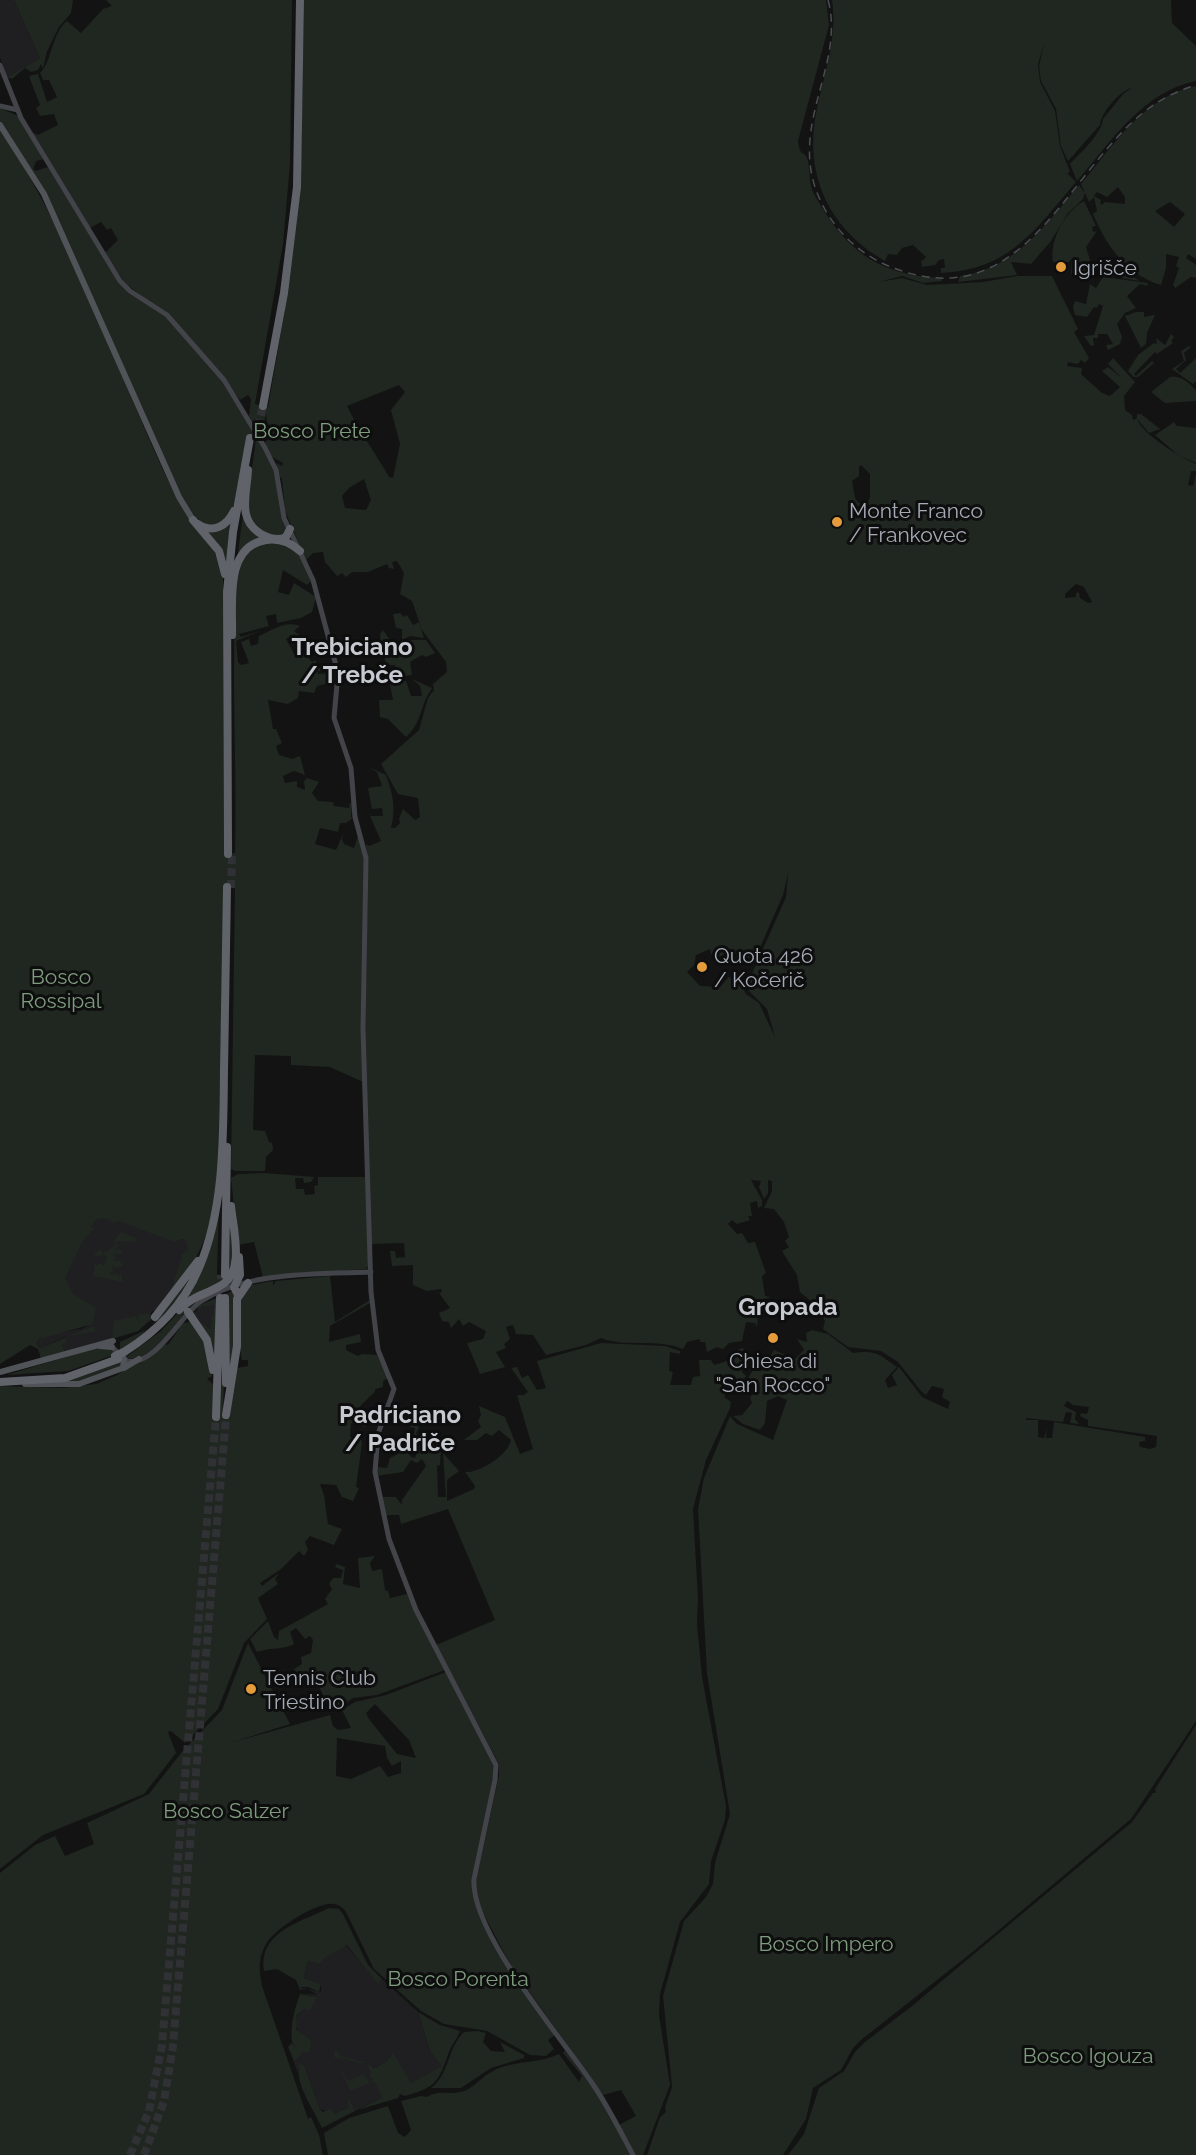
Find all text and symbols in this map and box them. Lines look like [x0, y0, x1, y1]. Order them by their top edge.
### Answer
place label: Igrišče [1073, 255, 1137, 280]
marker: Igrišče [1054, 260, 1068, 274]
park label: Bosco Prete [253, 418, 371, 443]
place label: Monte Franco / Frankovec [849, 498, 983, 547]
marker: Monte Franco / Frankovec [830, 515, 844, 529]
district label: Trebiciano / Trebče [292, 632, 412, 689]
place label: Quota 426 / Kočerič [714, 943, 813, 992]
marker: Quota 426 / Kočerič [695, 960, 709, 974]
park label: Bosco Rossipal [21, 964, 102, 1013]
district label: Gropada [738, 1292, 838, 1321]
marker: Chiesa di "San Rocco" [766, 1331, 780, 1345]
place label: Chiesa di "San Rocco" [716, 1348, 830, 1397]
district label: Padriciano / Padriče [339, 1400, 461, 1457]
place label: Tennis Club Triestino [263, 1665, 376, 1714]
marker: Tennis Club Triestino [244, 1682, 258, 1696]
park label: Bosco Salzer [163, 1798, 289, 1823]
park label: Bosco Impero [758, 1931, 894, 1956]
park label: Bosco Porenta [387, 1966, 529, 1991]
park label: Bosco Igouza [1023, 2043, 1153, 2068]

